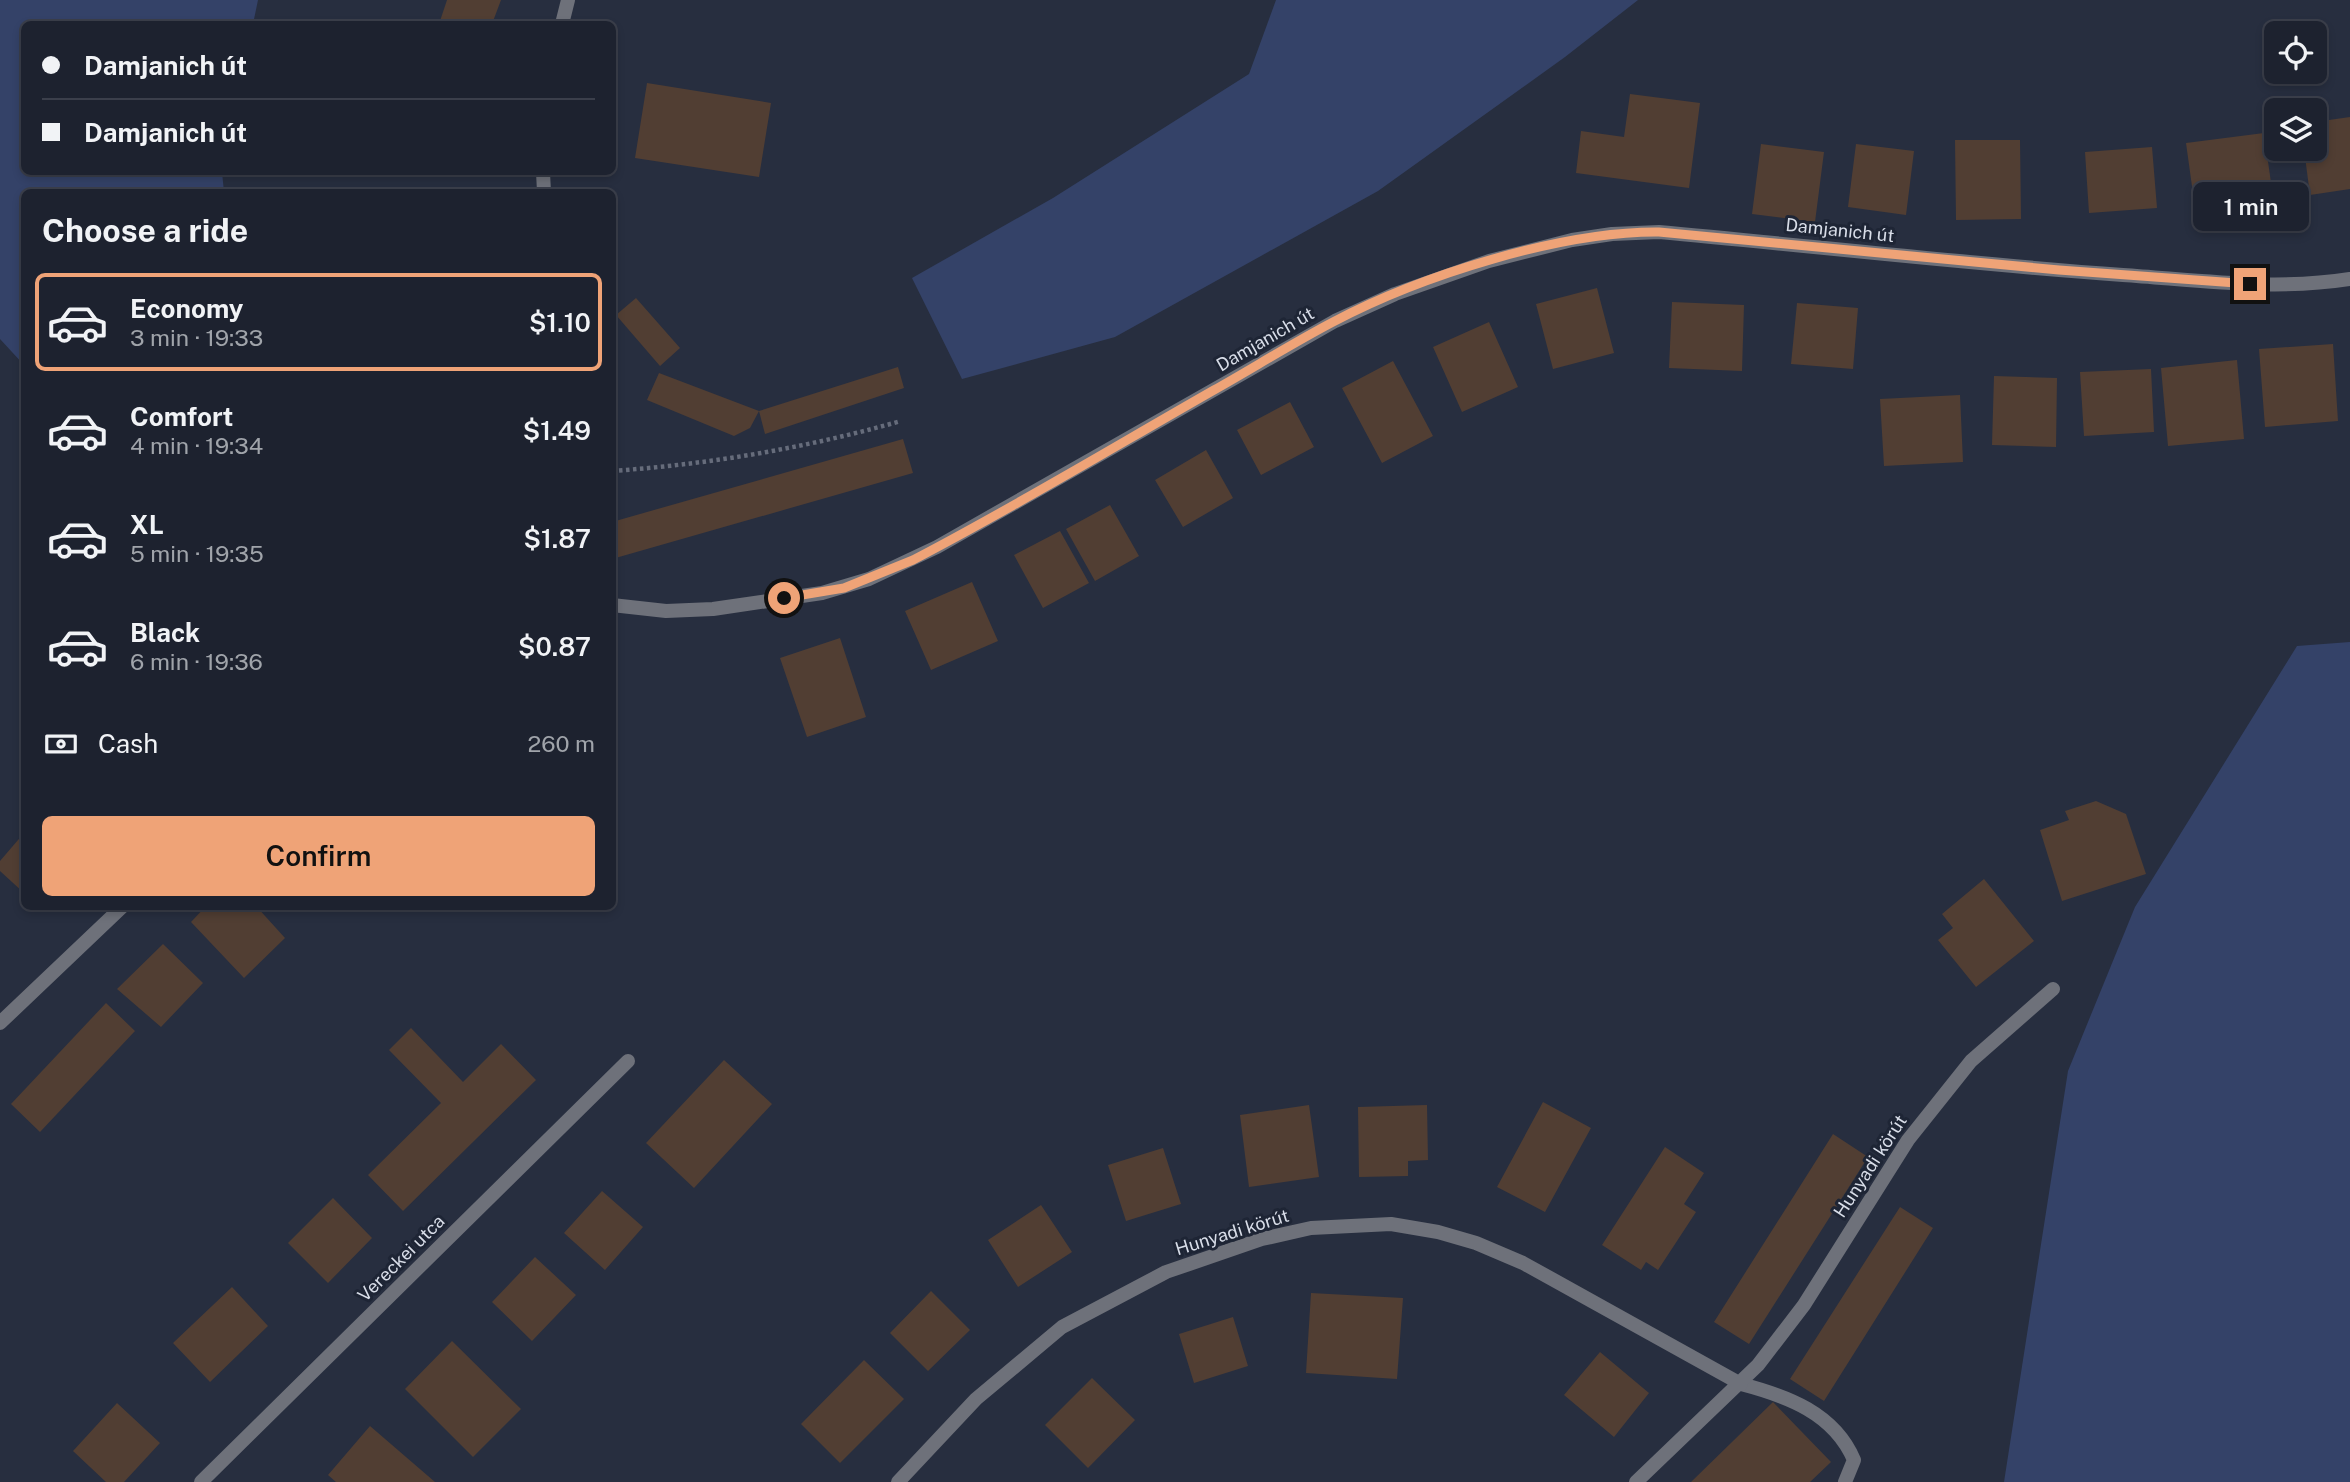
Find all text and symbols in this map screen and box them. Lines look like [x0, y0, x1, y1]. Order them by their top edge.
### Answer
map controls [2264, 21, 2327, 161]
button: locate [2264, 21, 2327, 84]
text: Damjanich út [84, 50, 247, 81]
button: layers [2264, 98, 2327, 161]
text: Damjanich út [84, 117, 247, 148]
callout: 1 min [2192, 182, 2308, 232]
text: 1 min [2224, 193, 2278, 220]
text: Choose a ride [42, 212, 248, 249]
street label: Damjanich út [1784, 214, 1896, 246]
route end [2234, 268, 2266, 300]
icon: car [46, 291, 109, 354]
text: Economy [130, 293, 243, 324]
street label: Damjanich út [1212, 303, 1318, 375]
text: $1.10 [529, 307, 591, 338]
text: 3 min · 19:33 [130, 324, 263, 351]
icon: car [46, 399, 109, 462]
text: Comfort [130, 401, 233, 432]
text: $1.49 [523, 415, 591, 446]
text: 4 min · 19:34 [130, 432, 263, 459]
icon: car [46, 507, 109, 570]
text: XL [130, 509, 164, 540]
text: $1.87 [523, 523, 591, 554]
text: 5 min · 19:35 [130, 540, 264, 567]
route start [768, 582, 800, 614]
icon: car [46, 615, 109, 678]
text: Black [130, 617, 200, 648]
text: $0.87 [518, 631, 591, 662]
text: 6 min · 19:36 [130, 648, 263, 675]
icon: cash [42, 725, 80, 763]
text: Cash [98, 728, 158, 759]
text: 260 m [528, 730, 595, 757]
button: Confirm [42, 816, 595, 896]
street label: Hunyadi körút [1829, 1111, 1911, 1221]
street label: Hunyadi körút [1173, 1205, 1291, 1259]
street label: Vereckei utca [353, 1210, 449, 1306]

